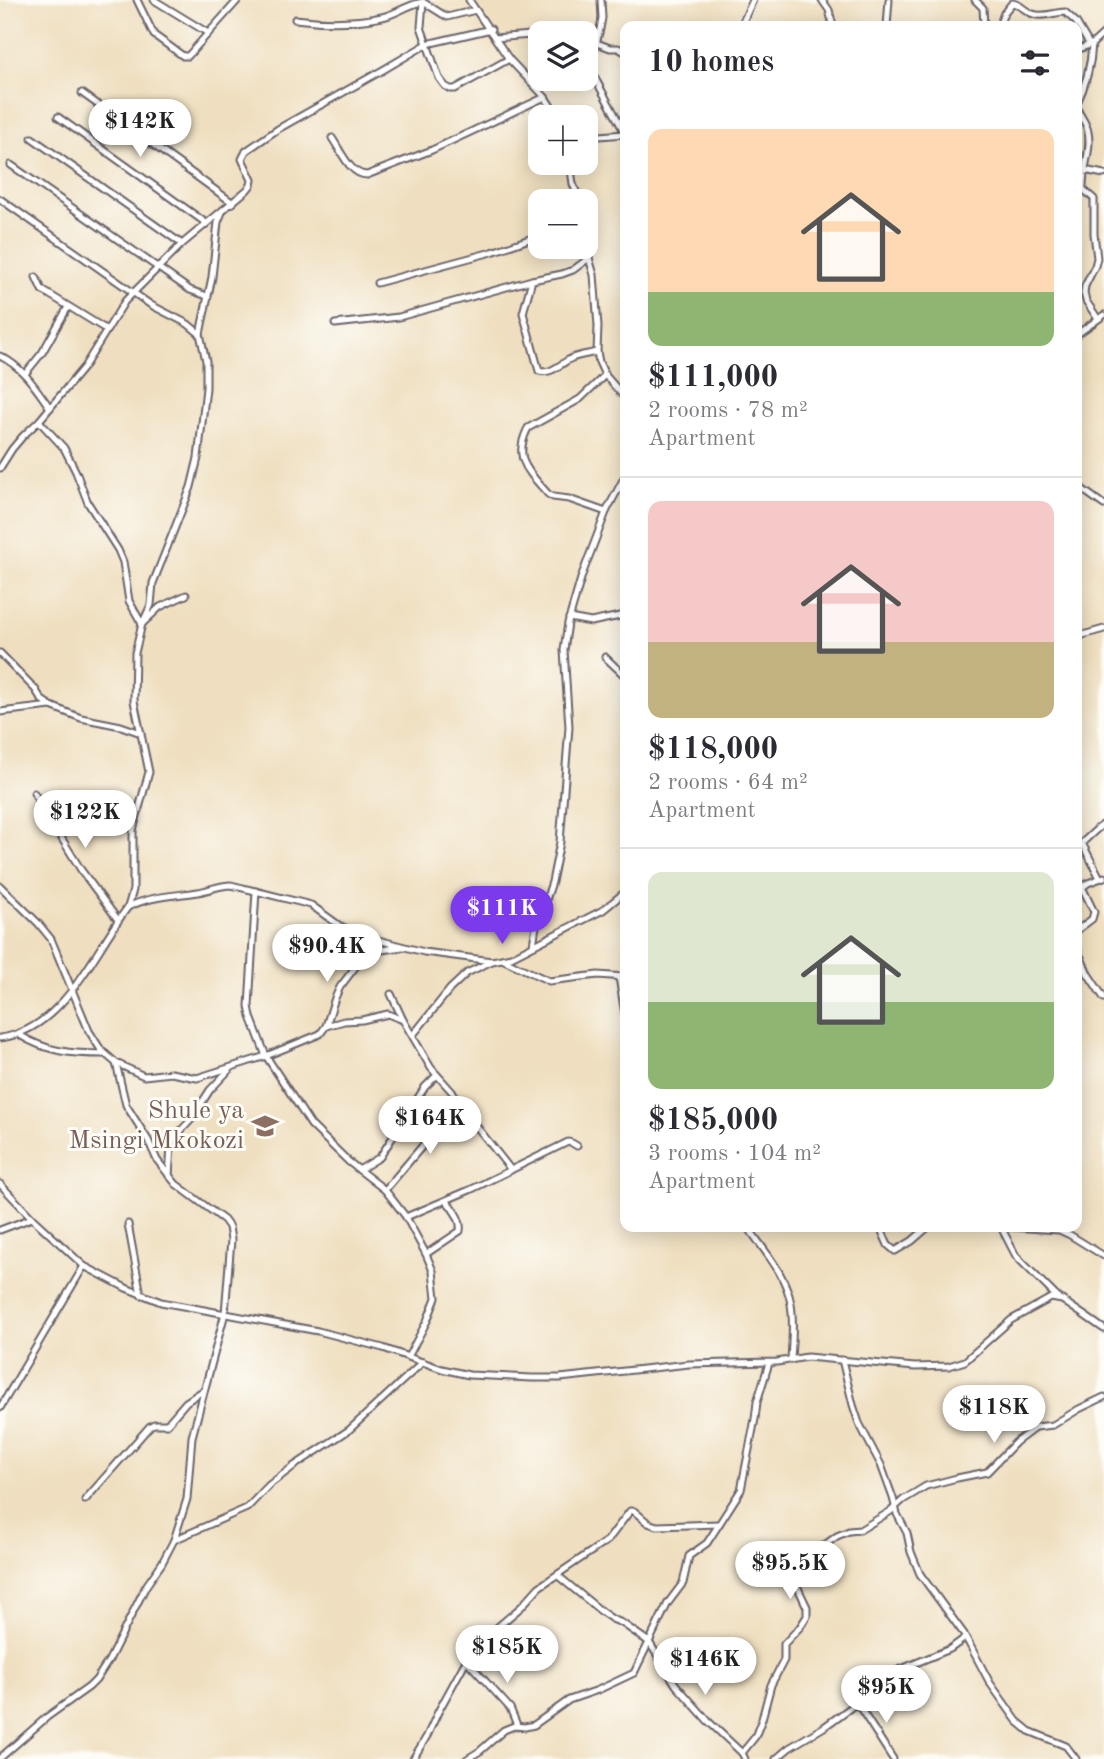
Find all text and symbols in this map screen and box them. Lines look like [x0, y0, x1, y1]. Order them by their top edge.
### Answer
map controls [528, 21, 598, 259]
button: layers [528, 21, 598, 91]
icon: filters [1016, 44, 1054, 82]
text: 10 homes [648, 48, 774, 78]
pin: $142K [91, 100, 189, 159]
button: + [528, 105, 598, 175]
text: $142K [104, 110, 176, 133]
icon: home [788, 174, 914, 300]
button: − [528, 189, 598, 259]
text: $111,000 [648, 363, 778, 393]
text: 2 rooms · 78 m² [648, 399, 808, 422]
text: Apartment [648, 427, 756, 450]
icon: home [788, 546, 914, 672]
text: $118,000 [648, 735, 778, 765]
text: 2 rooms · 64 m² [648, 771, 808, 794]
pin: $122K [36, 790, 134, 850]
text: Apartment [648, 799, 756, 822]
text: $122K [49, 801, 121, 824]
pin: $111K [453, 886, 551, 946]
text: $111K [466, 897, 538, 920]
icon: home [788, 917, 914, 1043]
pin: $90.4K [270, 925, 384, 984]
text: $90.4K [288, 935, 366, 958]
pin: $164K [381, 1096, 479, 1156]
place label: Shule ya Msingi Mkokozi [68, 1098, 244, 1154]
text: $185,000 [648, 1106, 778, 1136]
text: $164K [394, 1107, 466, 1130]
school or university icon: Shule ya Msingi Mkokozi [250, 1111, 280, 1141]
text: 3 rooms · 104 m² [648, 1142, 821, 1165]
text: Apartment [648, 1170, 756, 1193]
pin: $118K [945, 1386, 1043, 1445]
text: $118K [958, 1396, 1030, 1419]
pin: $95.5K [733, 1542, 847, 1601]
text: $95.5K [751, 1552, 829, 1575]
pin: $185K [458, 1626, 556, 1685]
text: $185K [471, 1636, 543, 1659]
pin: $146K [656, 1638, 754, 1697]
text: $146K [669, 1648, 741, 1671]
pin: $95K [845, 1666, 927, 1725]
text: $95K [857, 1676, 915, 1699]

